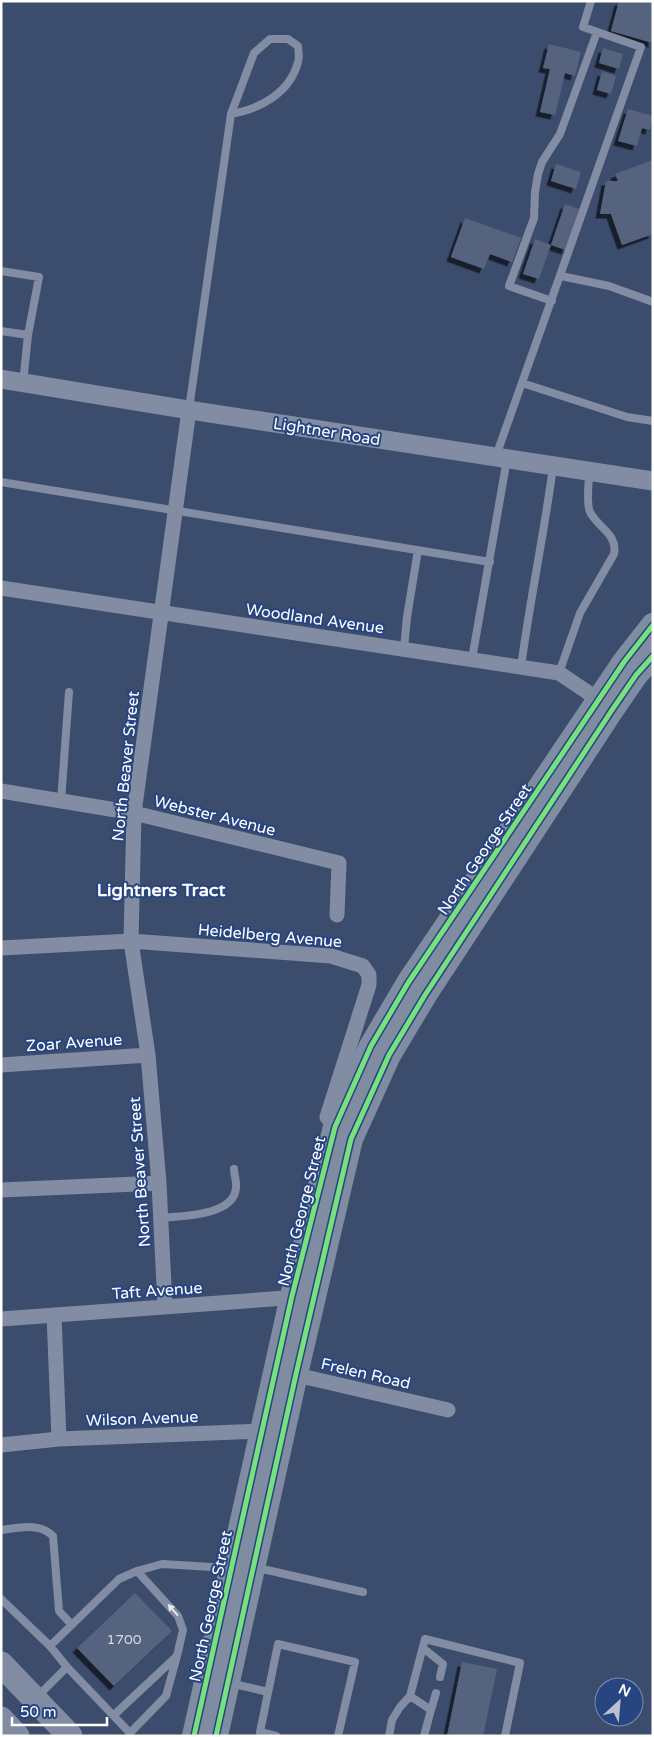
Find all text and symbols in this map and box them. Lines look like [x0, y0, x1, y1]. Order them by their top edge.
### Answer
street label: Lightner Road [272, 414, 382, 450]
street label: Woodland Avenue [245, 599, 385, 639]
street label: North Beaver Street [108, 690, 144, 842]
street label: North George Street [433, 780, 536, 919]
street label: Webster Avenue [152, 791, 278, 841]
district label: Lightners Tract [97, 879, 225, 901]
street label: Heidelberg Avenue [197, 920, 343, 952]
street label: Zoar Avenue [25, 1030, 123, 1056]
street label: North Beaver Street [125, 1096, 155, 1248]
street label: North George Street [274, 1134, 330, 1289]
street label: Taft Avenue [111, 1278, 203, 1304]
street label: Frelen Road [319, 1354, 413, 1394]
street label: Wilson Avenue [85, 1407, 199, 1431]
street label: North George Street [185, 1529, 237, 1684]
one-way arrow [167, 1605, 179, 1617]
house number: 1700 [106, 1631, 142, 1648]
north arrow [594, 1677, 644, 1727]
text: N [616, 1681, 633, 1701]
scale bar [12, 1694, 108, 1726]
text: 50 m [20, 1703, 57, 1721]

